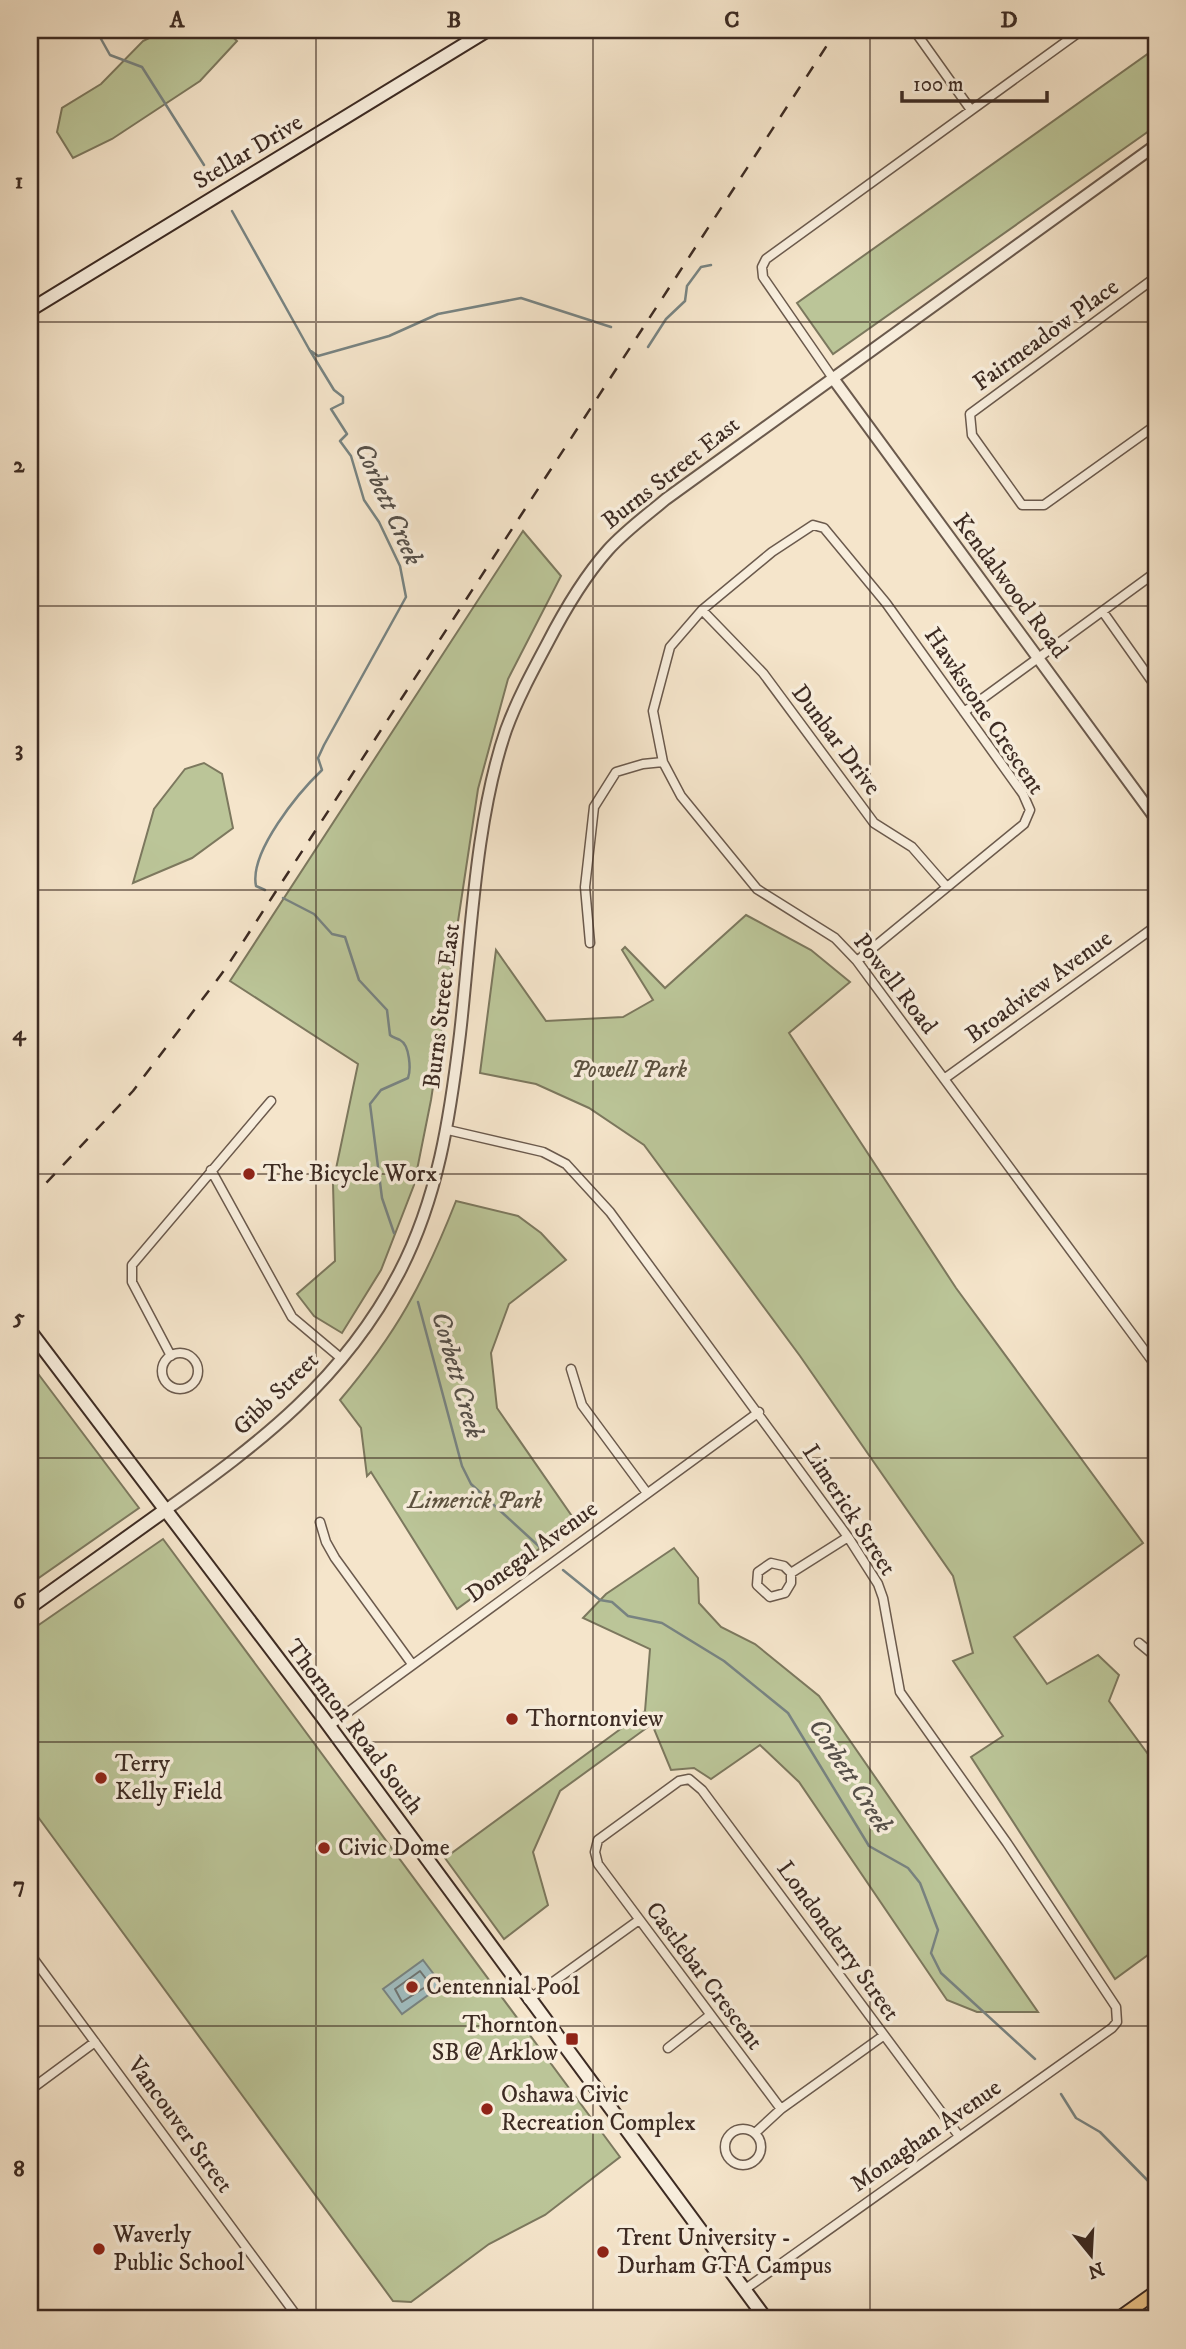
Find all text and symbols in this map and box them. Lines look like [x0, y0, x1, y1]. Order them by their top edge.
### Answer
text: A [169, 6, 186, 35]
text: B [447, 6, 461, 35]
text: C [724, 6, 740, 35]
text: D [1000, 6, 1018, 35]
scale bar [902, 60, 1048, 104]
text: 100 m [913, 72, 964, 98]
street label: Stellar Drive [188, 108, 308, 196]
text: 1 [15, 167, 23, 196]
street label: Fairmeadow Place [967, 272, 1125, 398]
street label: Burns Street East [596, 410, 746, 536]
water label: Corbett Creek [346, 438, 430, 571]
text: 2 [13, 451, 25, 480]
street label: Kendalwood Road [946, 508, 1074, 664]
street label: Hawkstone Crescent [917, 622, 1051, 801]
street label: Dunbar Drive [785, 679, 887, 801]
text: 3 [15, 735, 23, 764]
street label: Burns Street East [417, 921, 467, 1090]
street label: Broadview Avenue [960, 924, 1118, 1050]
street label: Powell Road [846, 928, 944, 1040]
text: 4 [12, 1019, 27, 1048]
park label: Powell Park [571, 1055, 687, 1085]
place label: The Bicycle Worx [263, 1159, 437, 1189]
marker: The Bicycle Worx [241, 1166, 257, 1182]
text: 5 [12, 1303, 25, 1332]
water label: Corbett Creek [423, 1308, 491, 1443]
street label: Gibb Street [227, 1346, 325, 1442]
street label: Limerick Street [795, 1439, 903, 1582]
park label: Limerick Park [406, 1486, 542, 1516]
street label: Donegal Avenue [460, 1494, 604, 1610]
text: 6 [13, 1587, 27, 1616]
street label: Thornton Road South [278, 1633, 430, 1821]
place label: Thorntonview [526, 1704, 664, 1734]
marker: Thorntonview [504, 1711, 520, 1727]
water label: Corbett Creek [801, 1712, 900, 1840]
place label: Terry Kelly Field [115, 1749, 222, 1807]
marker: Terry Kelly Field [93, 1770, 109, 1786]
place label: Civic Dome [338, 1833, 450, 1863]
marker: Civic Dome [316, 1840, 332, 1856]
street label: Londonderry Street [770, 1855, 906, 2027]
text: 7 [13, 1871, 25, 1900]
street label: Castlebar Crescent [639, 1896, 770, 2056]
place label: Centennial Pool [426, 1972, 580, 2002]
marker: Centennial Pool [404, 1979, 420, 1995]
place label: Thornton SB @ Arklow [432, 2010, 559, 2068]
marker: Thornton SB @ Arklow [564, 2031, 580, 2047]
street label: Vancouver Street [120, 2050, 240, 2199]
street label: Monaghan Avenue [845, 2073, 1007, 2199]
place label: Oshawa Civic Recreation Complex [501, 2080, 696, 2138]
marker: Oshawa Civic Recreation Complex [479, 2101, 495, 2117]
text: 8 [13, 2155, 25, 2184]
place label: Waverly Public School [112, 2220, 245, 2278]
north arrow [1056, 2220, 1126, 2290]
place label: Trent University - Durham GTA Campus [617, 2223, 832, 2281]
marker: Waverly Public School [91, 2241, 107, 2257]
marker: Trent University - Durham GTA Campus [595, 2244, 611, 2260]
text: N [1084, 2256, 1107, 2283]

